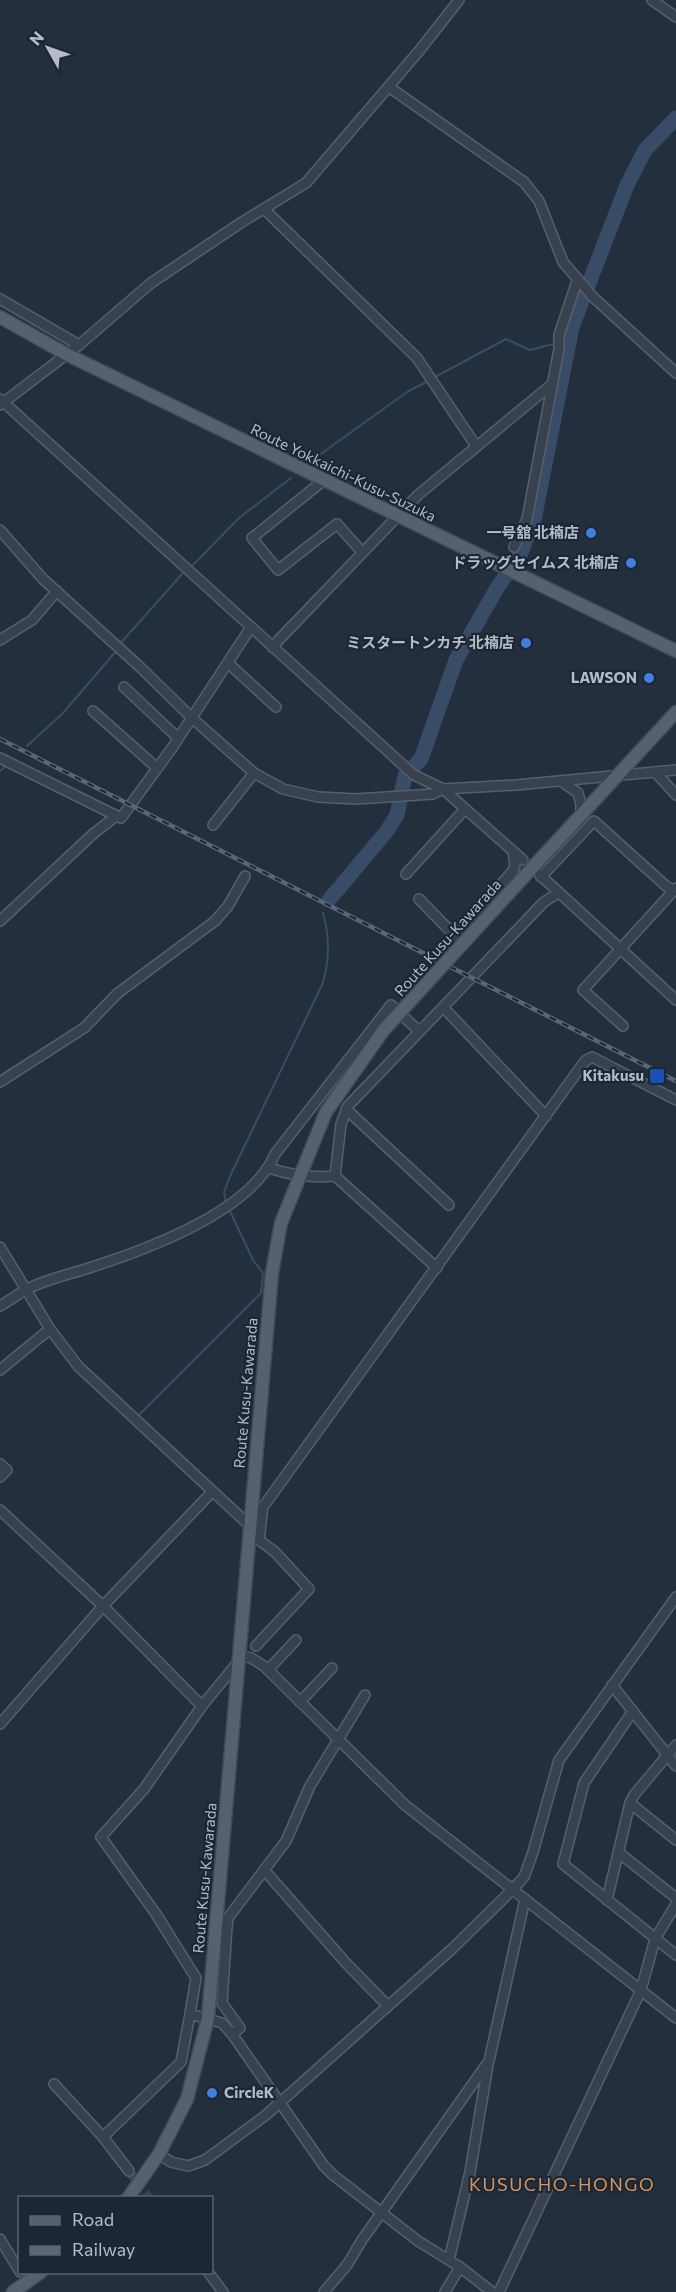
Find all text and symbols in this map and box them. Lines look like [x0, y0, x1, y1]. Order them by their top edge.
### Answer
north arrow [18, 18, 78, 78]
text: N [25, 27, 47, 49]
street label: Route Yokkaichi-Kusu-Suzuka [248, 419, 439, 525]
place label: 一号舘 北楠店 [486, 523, 579, 541]
marker: 一号舘 北楠店 [584, 526, 598, 540]
place label: ドラッグセイムス 北楠店 [451, 553, 619, 571]
marker: ドラッグセイムス 北楠店 [624, 556, 638, 570]
place label: ミスタートンカチ 北楠店 [346, 633, 514, 651]
marker: ミスタートンカチ 北楠店 [519, 636, 533, 650]
place label: LAWSON [571, 668, 637, 686]
marker: LAWSON [642, 671, 656, 685]
street label: Route Kusu-Kawarada [390, 875, 505, 1000]
place label: Kitakusu [582, 1066, 644, 1084]
marker: Kitakusu [648, 1067, 666, 1085]
street label: Route Kusu-Kawarada [229, 1317, 261, 1469]
street label: Route Kusu-Kawarada [188, 1802, 220, 1954]
place label: CircleK [224, 2083, 275, 2101]
marker: CircleK [205, 2086, 219, 2100]
district label: KUSUCHO-HONGO [469, 2173, 655, 2195]
legend [18, 2196, 213, 2274]
text: Road [72, 2208, 114, 2230]
text: Railway [72, 2238, 135, 2260]

